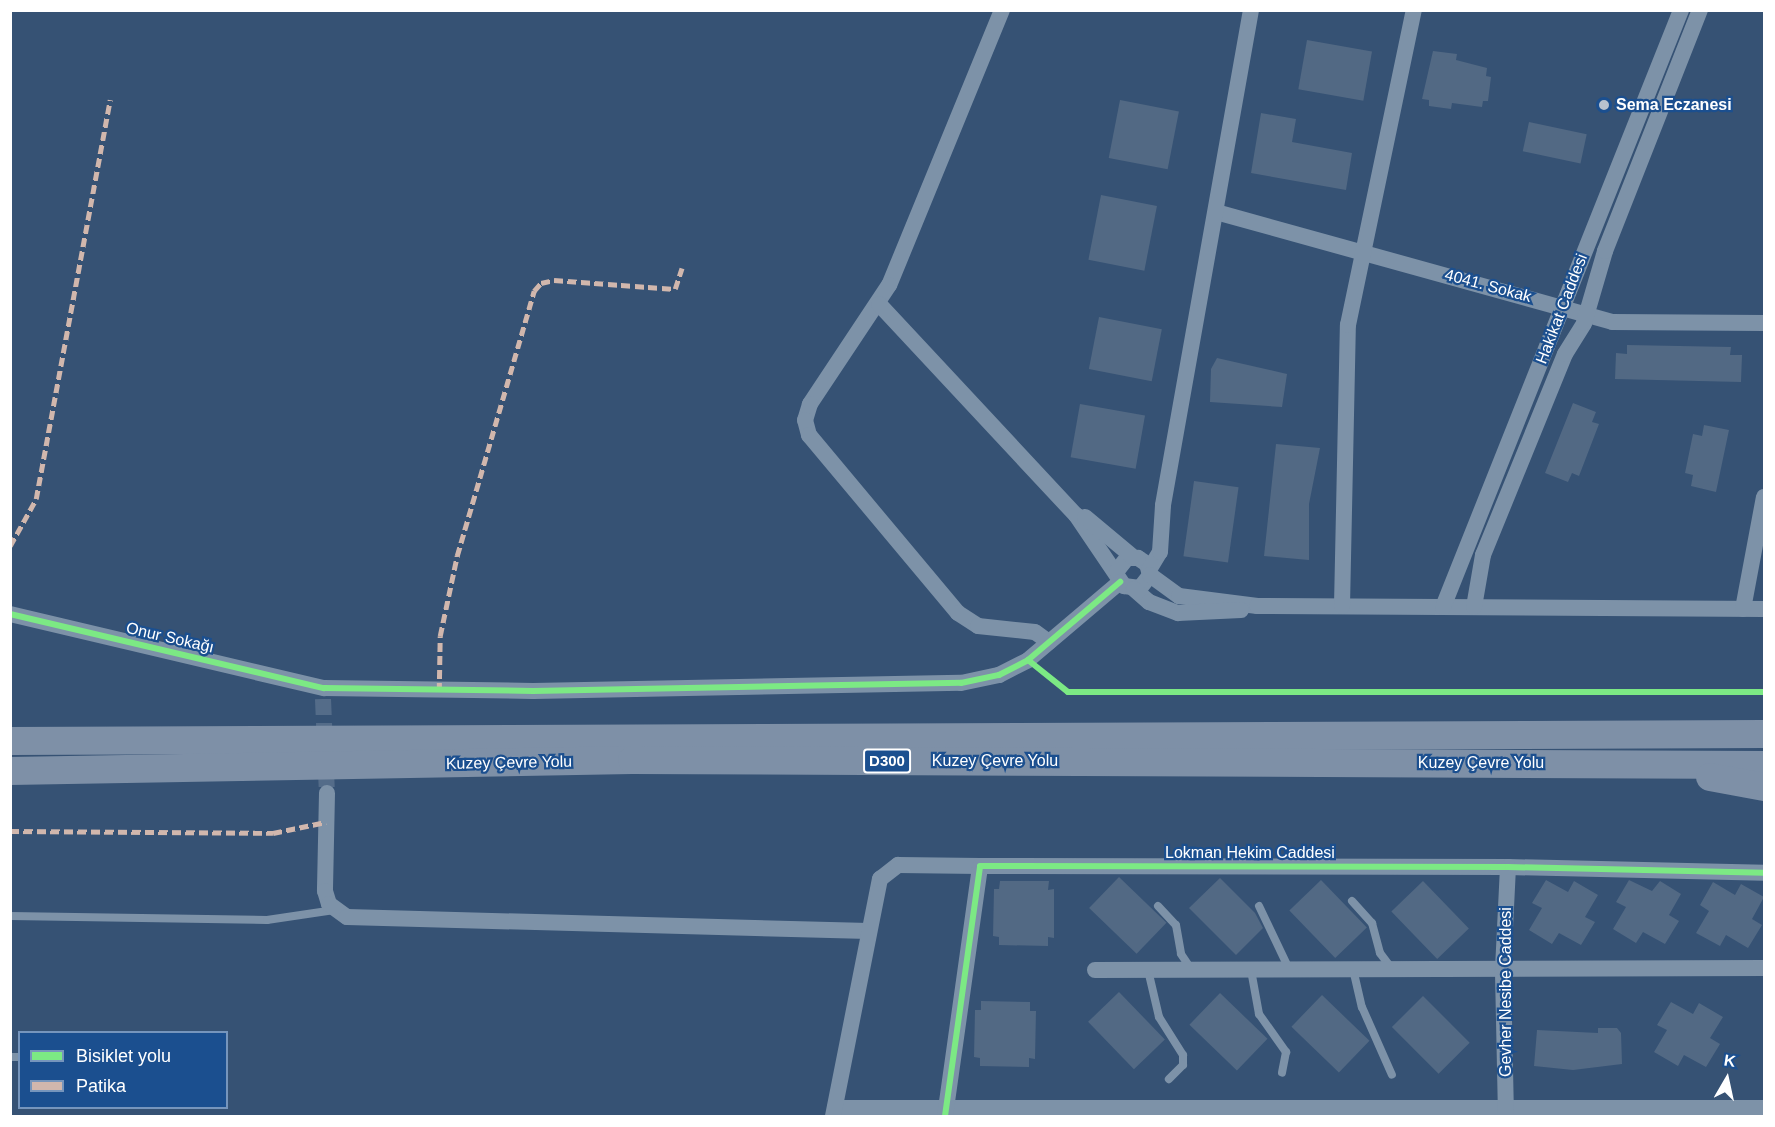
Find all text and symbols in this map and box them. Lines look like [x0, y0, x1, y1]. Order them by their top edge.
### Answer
place label: Sema Eczanesi [1616, 95, 1732, 115]
marker: Sema Eczanesi [1597, 98, 1611, 112]
street label: Hakikat Caddesi [1532, 251, 1592, 367]
street label: 4041. Sokak [1443, 265, 1533, 307]
street label: Onur Sokağı [124, 619, 216, 657]
road number: D300 [863, 749, 911, 773]
street label: Kuzey Çevre Yolu [932, 751, 1058, 771]
street label: Kuzey Çevre Yolu [446, 752, 572, 774]
street label: Kuzey Çevre Yolu [1418, 753, 1544, 773]
street label: Lokman Hekim Caddesi [1165, 843, 1335, 863]
street label: Gevher Nesibe Caddesi [1496, 907, 1516, 1077]
legend [18, 1031, 228, 1109]
text: Bisiklet yolu [76, 1046, 171, 1066]
north arrow [1697, 1049, 1757, 1109]
text: K [1723, 1051, 1737, 1070]
text: Patika [76, 1076, 126, 1096]

